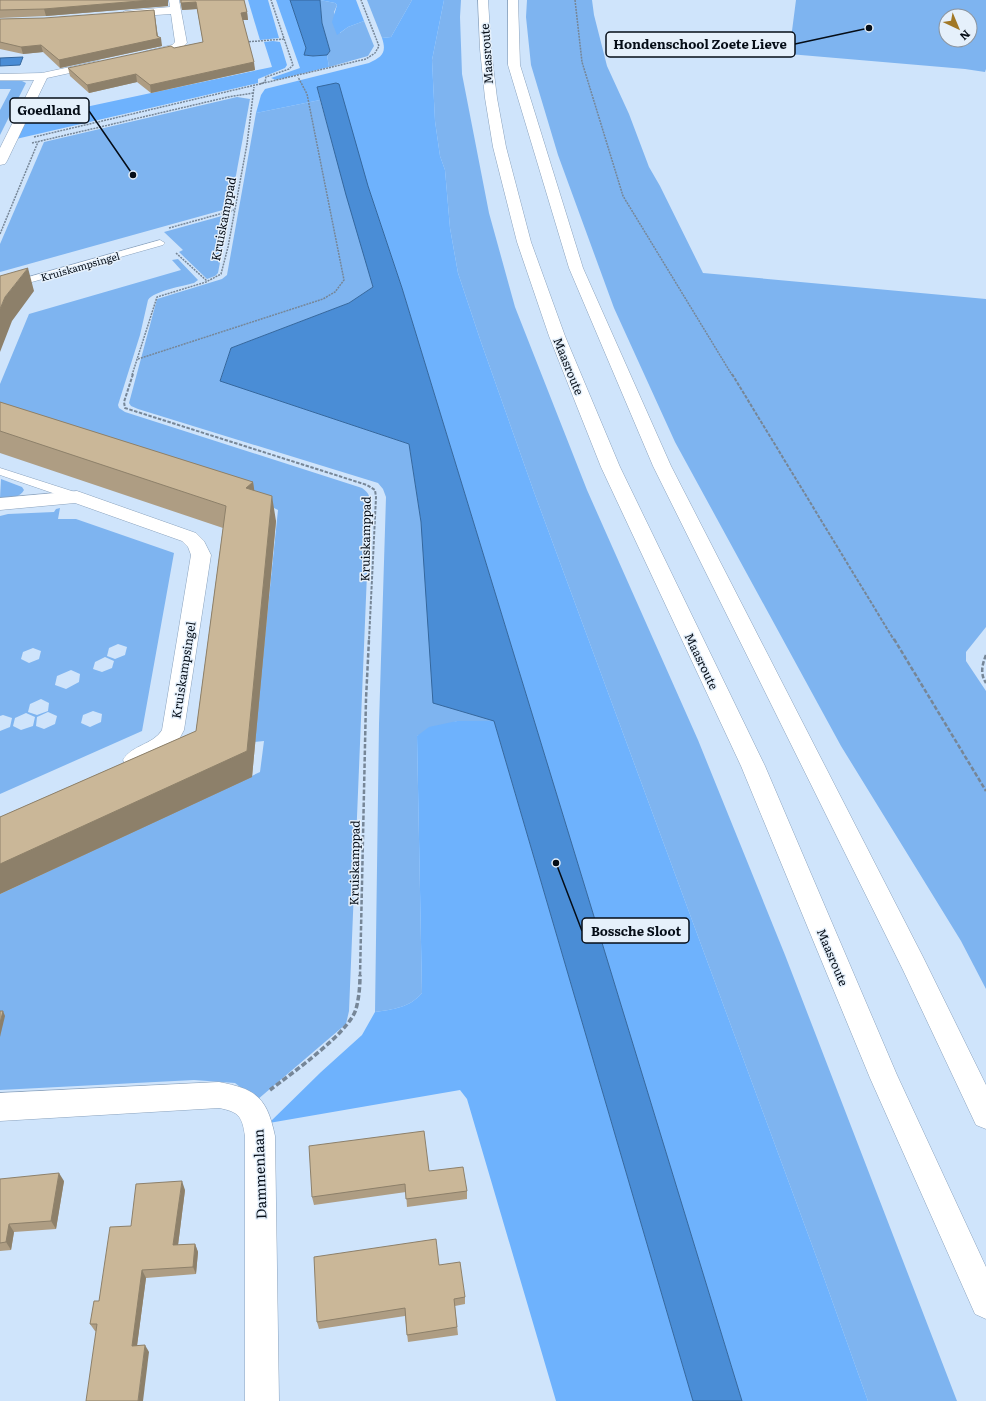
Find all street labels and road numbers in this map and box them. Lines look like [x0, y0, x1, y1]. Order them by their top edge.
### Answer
street label: Maasroute [475, 23, 497, 85]
street label: Kruiskamppad [206, 175, 240, 263]
street label: Kruiskampsingel [39, 247, 122, 284]
street label: Maasroute [549, 334, 589, 398]
street label: Kruiskamppad [355, 496, 375, 582]
street label: Kruiskampsingel [166, 620, 200, 720]
street label: Maasroute [681, 630, 723, 692]
street label: Kruiskamppad [344, 820, 364, 906]
street label: Maasroute [813, 925, 853, 989]
street label: Dammenlaan [247, 1128, 271, 1220]

